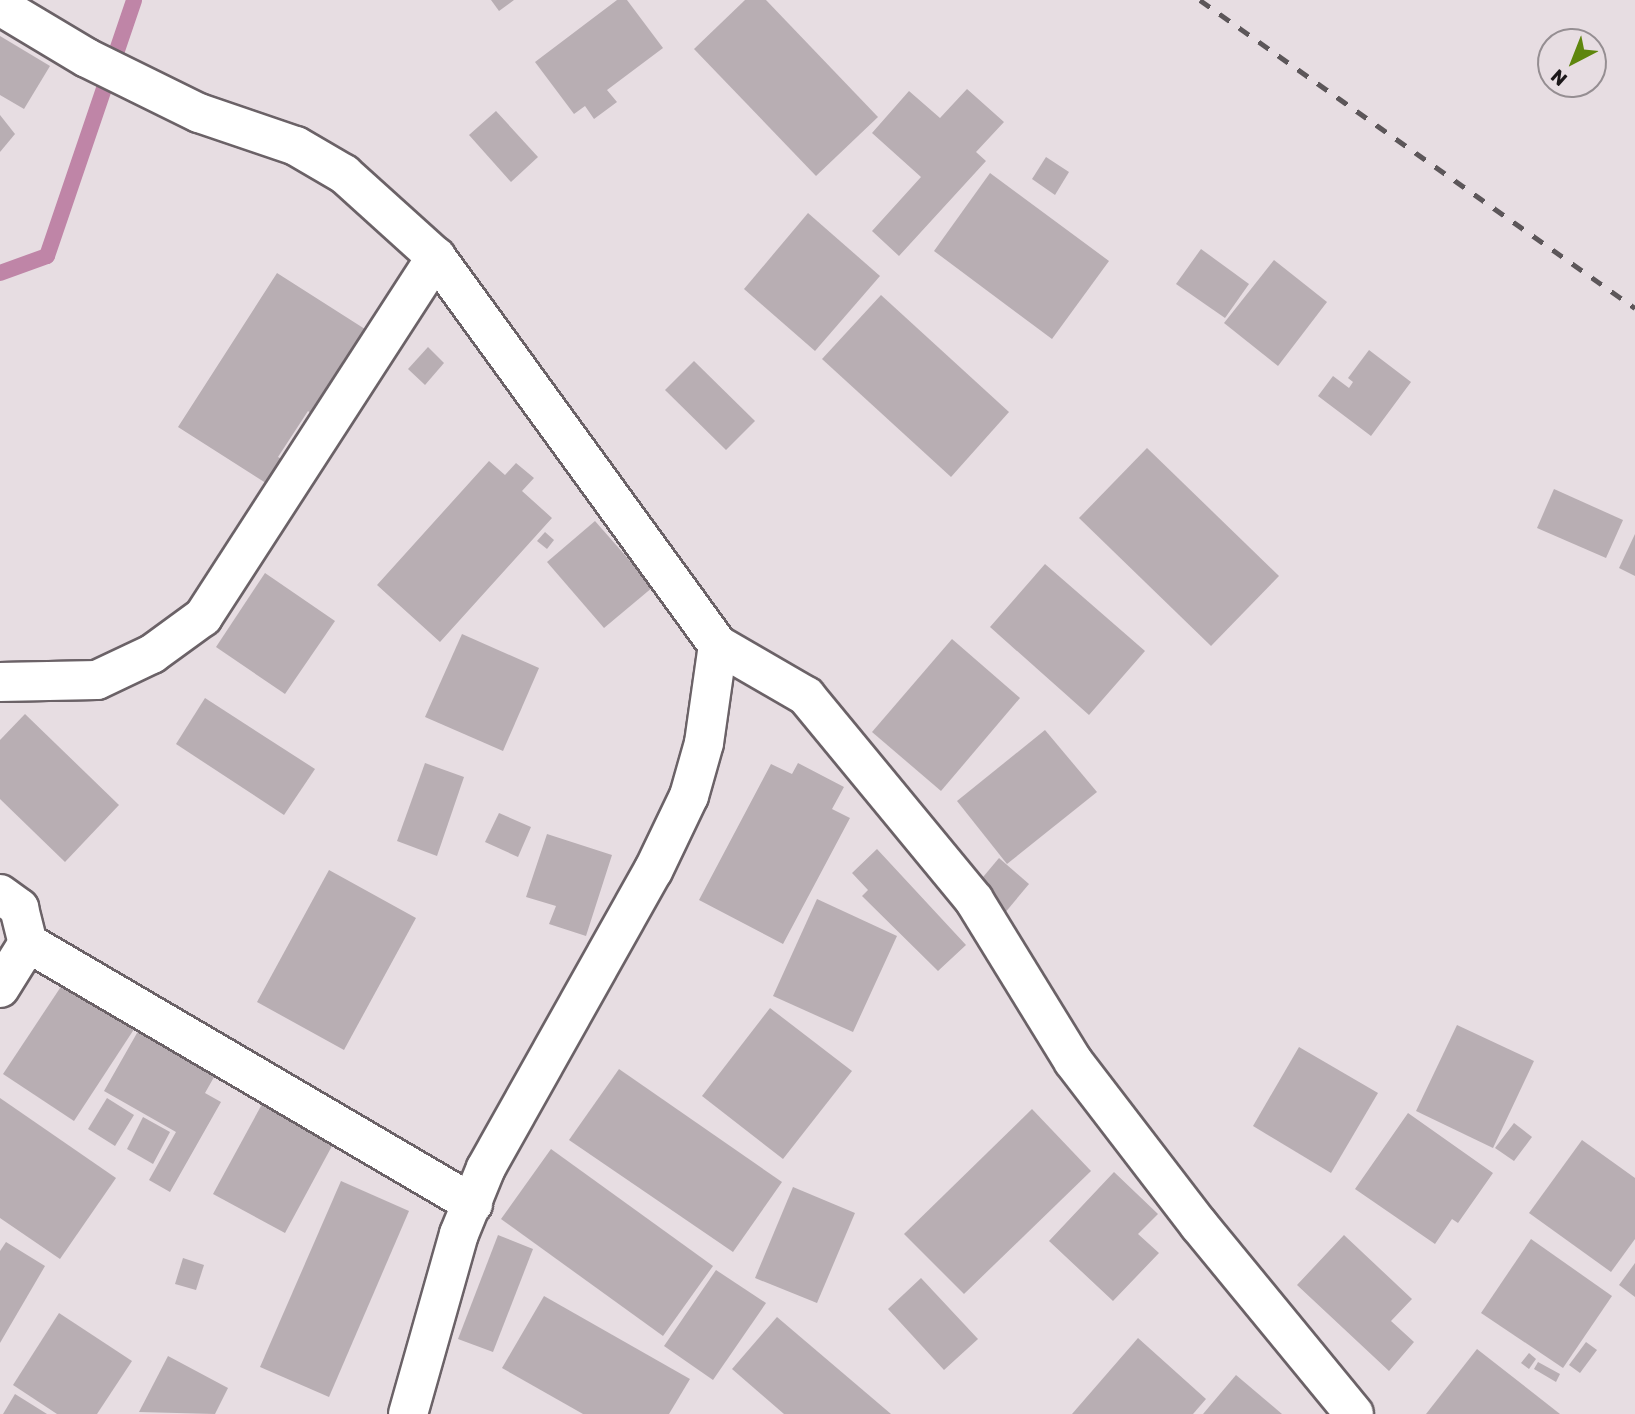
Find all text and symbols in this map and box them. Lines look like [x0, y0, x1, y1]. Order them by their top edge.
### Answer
north arrow [1537, 28, 1607, 98]
text: N [1546, 64, 1572, 91]

